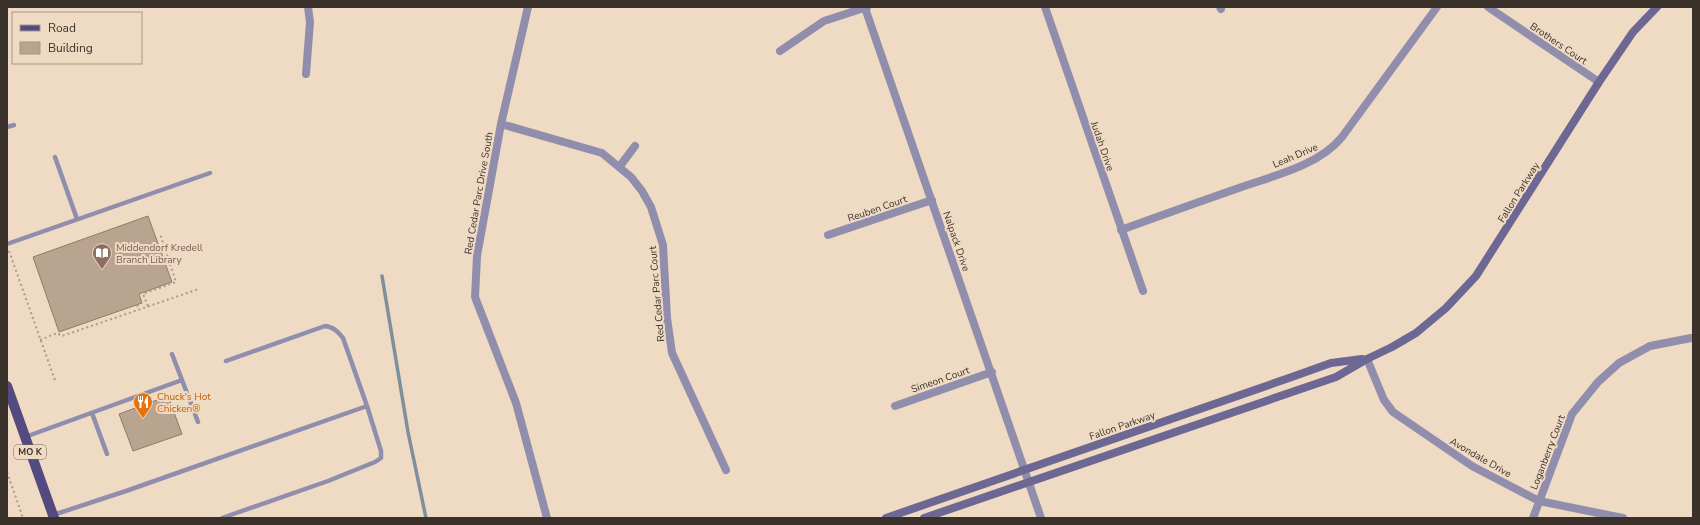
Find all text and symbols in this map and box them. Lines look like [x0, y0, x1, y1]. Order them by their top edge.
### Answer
legend [12, 12, 142, 64]
text: Road [48, 20, 76, 36]
street label: Brothers Court [1527, 20, 1590, 68]
text: Building [48, 40, 93, 56]
street label: Judah Drive [1087, 119, 1117, 173]
street label: Red Cedar Parc Drive South [461, 131, 497, 256]
street label: Leah Drive [1271, 140, 1320, 172]
street label: Fallon Parkway [1495, 159, 1543, 225]
street label: Reuben Court [846, 192, 909, 226]
street label: Nalpack Drive [939, 209, 973, 273]
place label: Middendorf Kredell Branch Library [116, 241, 203, 267]
library icon: Middendorf Kredell Branch Library [91, 242, 113, 270]
street label: Red Cedar Parc Court [646, 245, 668, 342]
street label: Simeon Court [909, 363, 972, 397]
place label: Chuck's Hot Chicken® [157, 390, 211, 416]
restaurant icon: Chuck's Hot Chicken® [132, 391, 154, 419]
street label: Fallon Parkway [1088, 408, 1158, 444]
street label: Loganberry Court [1527, 413, 1569, 492]
street label: Avondale Drive [1447, 435, 1514, 481]
road number: MO K [14, 445, 46, 459]

